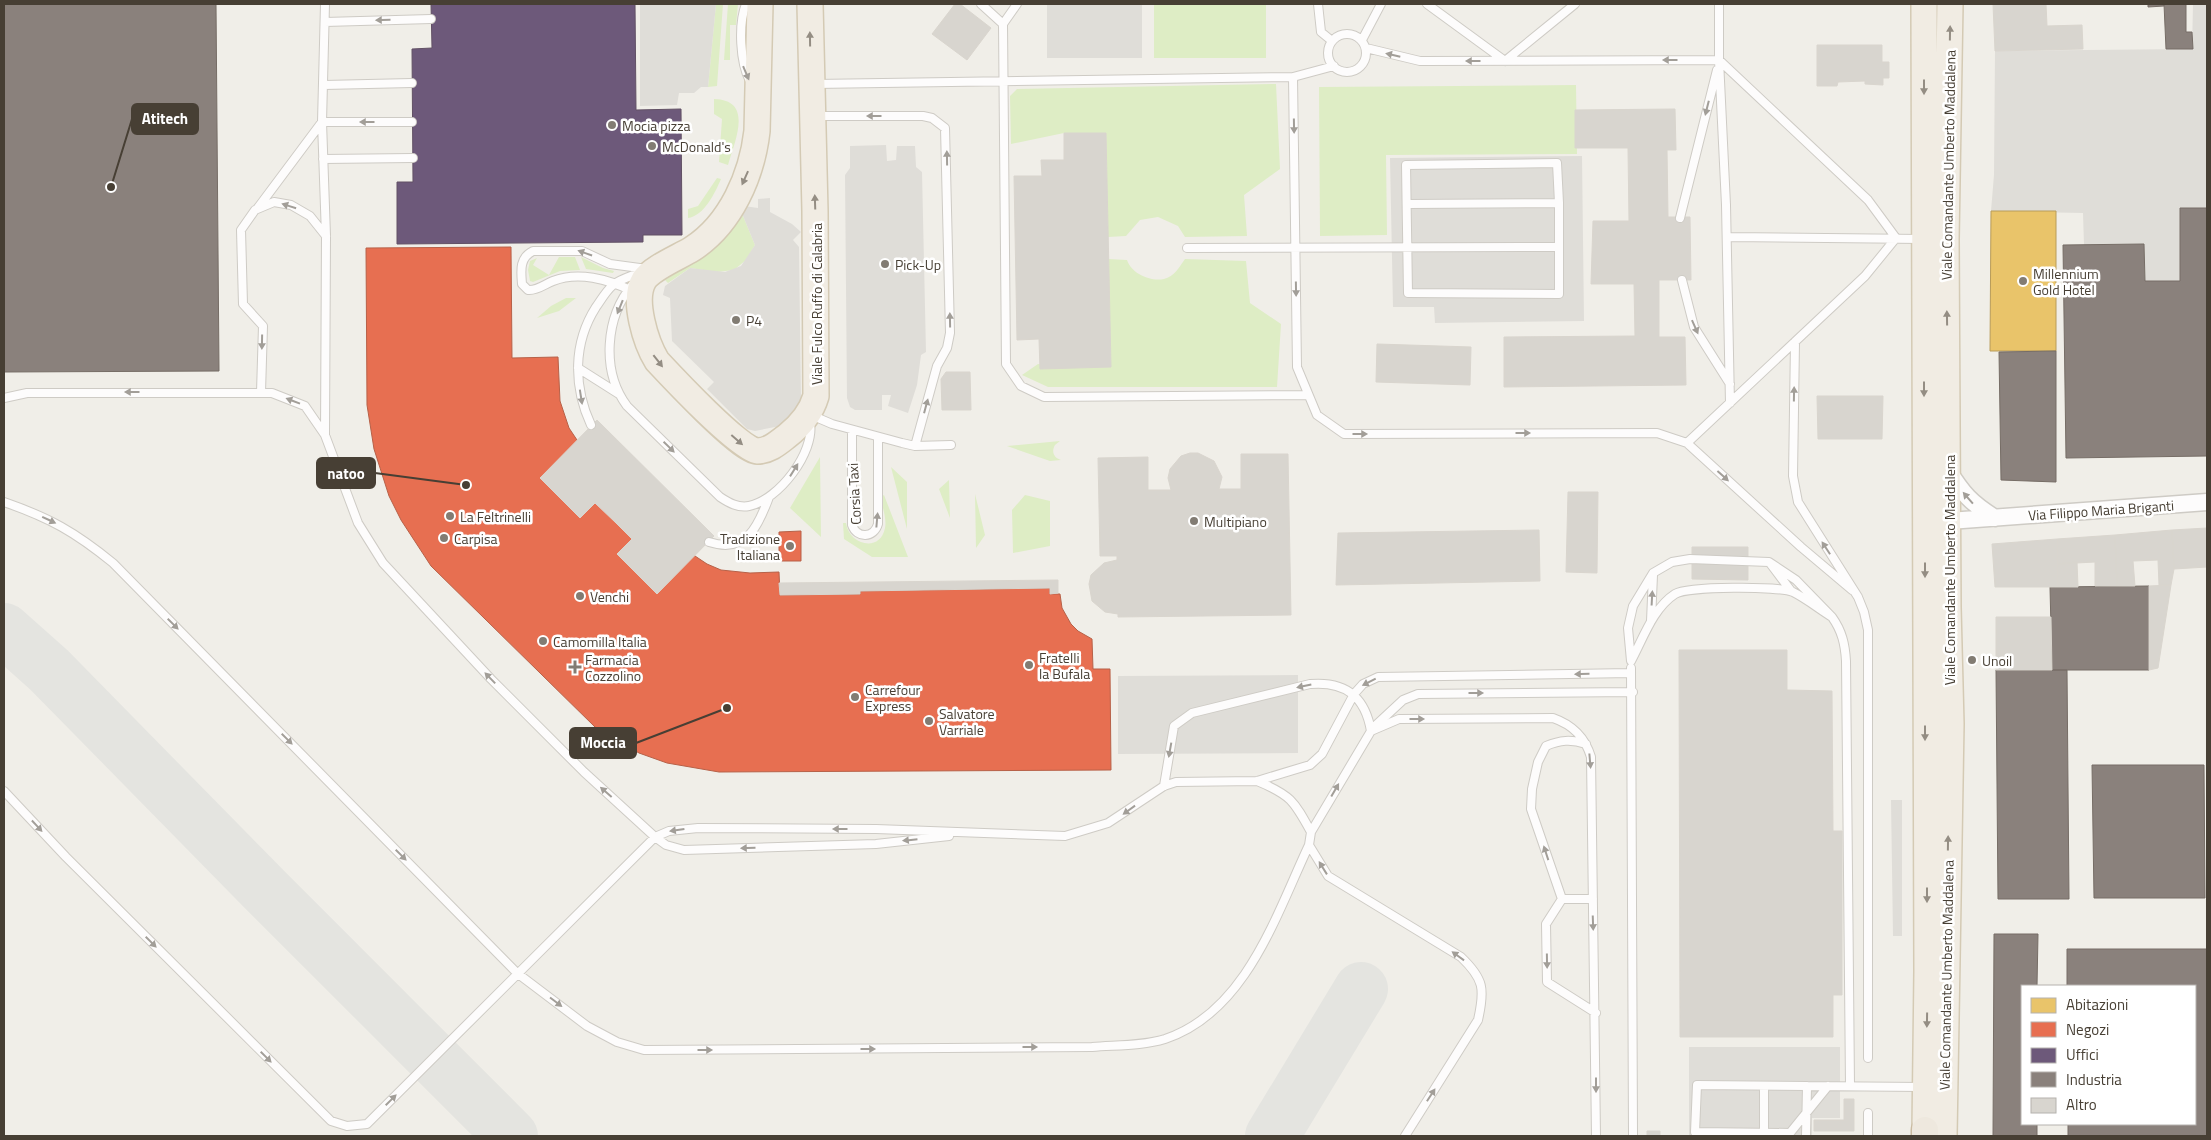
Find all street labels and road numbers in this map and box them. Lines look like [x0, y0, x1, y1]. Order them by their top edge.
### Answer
street label: Viale Comandante Umberto Maddalena [1935, 50, 1961, 280]
street label: Viale Fulco Ruffo di Calabria [806, 223, 827, 385]
street label: Viale Comandante Umberto Maddalena [1939, 455, 1960, 685]
street label: Corsia Taxi [842, 463, 866, 525]
street label: Via Filippo Maria Briganti [2027, 494, 2175, 526]
street label: Viale Comandante Umberto Maddalena [1933, 860, 1959, 1090]

